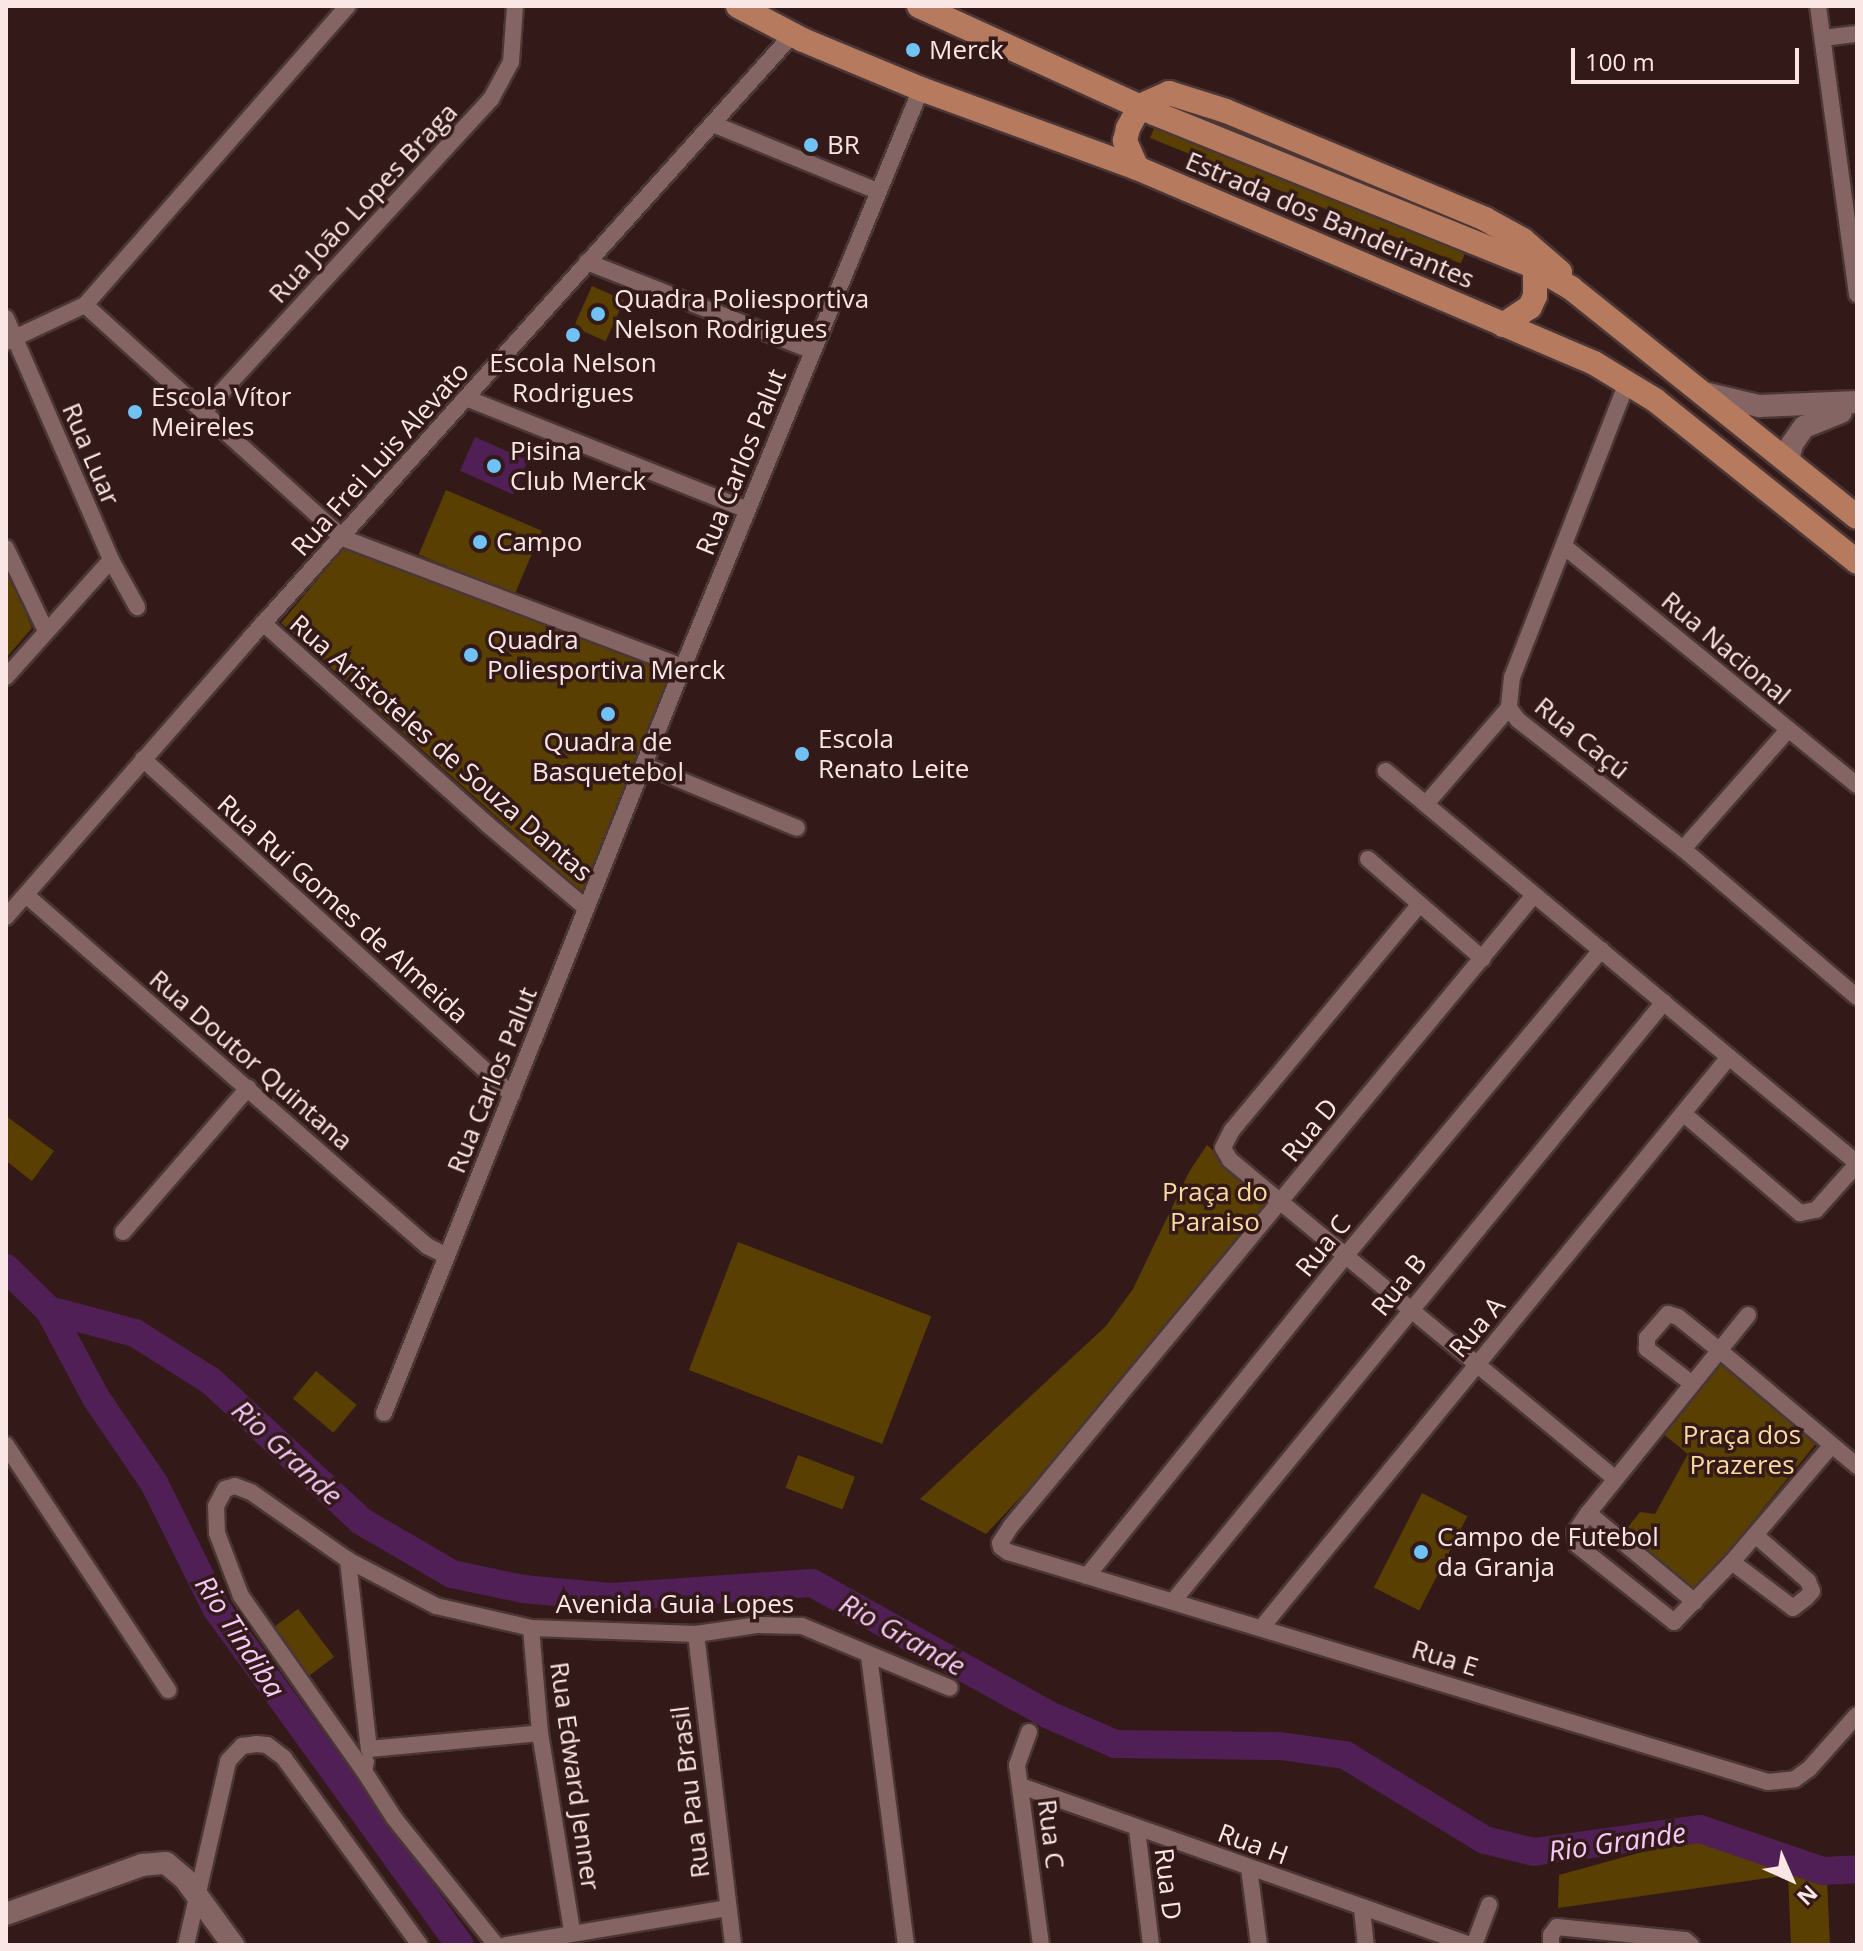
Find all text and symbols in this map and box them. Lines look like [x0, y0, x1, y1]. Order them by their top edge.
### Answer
scale bar [1575, 32, 1803, 82]
place label: Merck [929, 34, 1004, 66]
marker: Merck [904, 41, 922, 59]
text: 100 m [1585, 45, 1655, 78]
street label: Rua João Lopes Braga [262, 97, 464, 309]
place label: BR [827, 129, 860, 161]
marker: BR [802, 136, 820, 154]
street label: Estrada dos Bandeirantes [1181, 145, 1479, 295]
place label: Quadra Poliesportiva Nelson Rodrigues [614, 283, 869, 344]
marker: Quadra Poliesportiva Nelson Rodrigues [589, 305, 607, 323]
marker: Escola Nelson Rodrigues [564, 326, 582, 344]
place label: Escola Nelson Rodrigues [489, 347, 657, 408]
street label: Rua Frei Luis Alevato [285, 356, 475, 562]
street label: Rua Carlos Palut [689, 364, 793, 560]
place label: Escola Vítor Meireles [151, 381, 291, 442]
street label: Rua Luar [56, 398, 126, 510]
marker: Escola Vítor Meireles [126, 403, 144, 421]
place label: Pisina Club Merck [510, 435, 646, 496]
marker: Pisina Club Merck [485, 457, 503, 475]
place label: Campo [496, 526, 582, 558]
marker: Campo [471, 533, 489, 551]
street label: Rua Nacional [1655, 585, 1797, 711]
street label: Rua Aristoteles de Souza Dantas [284, 608, 598, 888]
place label: Quadra Poliesportiva Merck [487, 624, 725, 686]
marker: Quadra Poliesportiva Merck [462, 646, 480, 664]
street label: Rua Caçú [1529, 691, 1635, 785]
marker: Quadra de Basquetebol [599, 705, 617, 723]
place label: Escola Renato Leite [818, 723, 969, 784]
place label: Quadra de Basquetebol [532, 726, 684, 788]
marker: Escola Renato Leite [793, 745, 811, 763]
street label: Rua Rui Gomes de Almeida [211, 788, 475, 1030]
street label: Rua Doutor Quintana [143, 963, 359, 1157]
street label: Rua Carlos Palut [440, 982, 544, 1178]
street label: Rua D [1275, 1092, 1345, 1168]
park label: Praça do Paraiso [1162, 1176, 1268, 1238]
street label: Rua C [1289, 1209, 1357, 1283]
street label: Rua B [1365, 1248, 1433, 1322]
street label: Rua A [1443, 1290, 1511, 1364]
water label: Rio Grande [226, 1393, 350, 1511]
park label: Praça dos Prazeres [1683, 1419, 1801, 1480]
place label: Campo de Futebol da Granja [1437, 1521, 1659, 1582]
marker: Campo de Futebol da Granja [1412, 1543, 1430, 1561]
water label: Rio Tindiba [189, 1569, 293, 1703]
water label: Rio Grande [834, 1586, 972, 1682]
street label: Avenida Guia Lopes [556, 1588, 794, 1620]
street label: Rua E [1408, 1633, 1482, 1683]
street label: Rua Edward Jenner [544, 1660, 606, 1892]
street label: Rua Pau Brasil [664, 1704, 716, 1880]
street label: Rua C [1031, 1798, 1071, 1870]
water label: Rio Grande [1546, 1815, 1688, 1867]
street label: Rua H [1214, 1817, 1292, 1871]
north arrow [1751, 1839, 1831, 1919]
street label: Rua D [1148, 1846, 1188, 1922]
text: N [1791, 1879, 1825, 1913]

